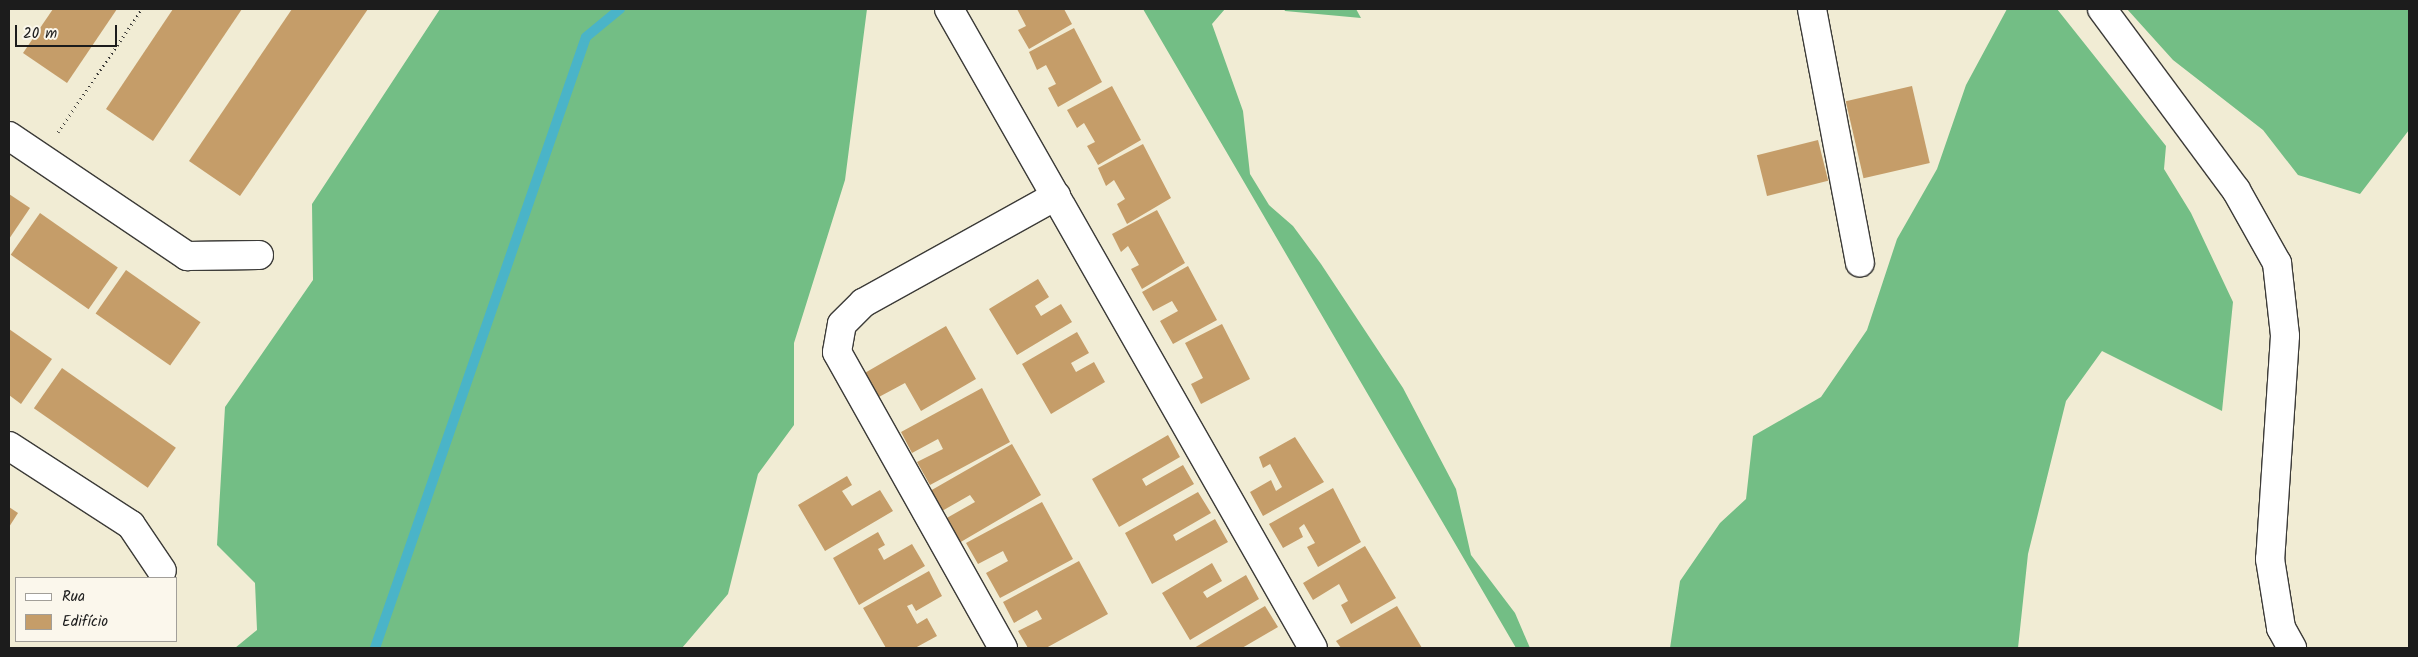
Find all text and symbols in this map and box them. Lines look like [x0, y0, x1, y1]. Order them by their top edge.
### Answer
scale bar [18, 15, 120, 47]
text: 20 m [23, 22, 57, 46]
legend [15, 577, 178, 642]
text: Rua [62, 585, 85, 609]
text: Edifício [62, 610, 108, 634]

